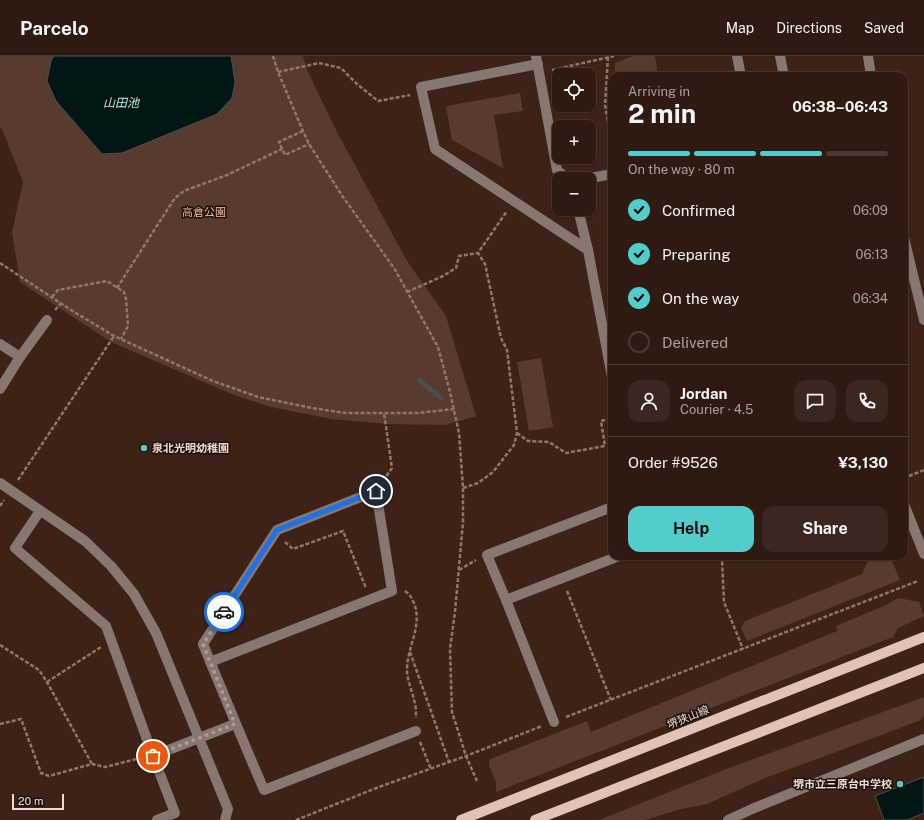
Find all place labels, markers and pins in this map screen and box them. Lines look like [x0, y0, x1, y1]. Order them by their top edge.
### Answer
place label: 泉北光明幼稚園 [152, 442, 229, 454]
marker: 泉北光明幼稚園 [139, 443, 149, 453]
pin [359, 474, 393, 508]
pin [136, 739, 170, 773]
place label: 堺市立三原台中学校 [793, 778, 892, 790]
marker: 堺市立三原台中学校 [895, 779, 905, 789]

